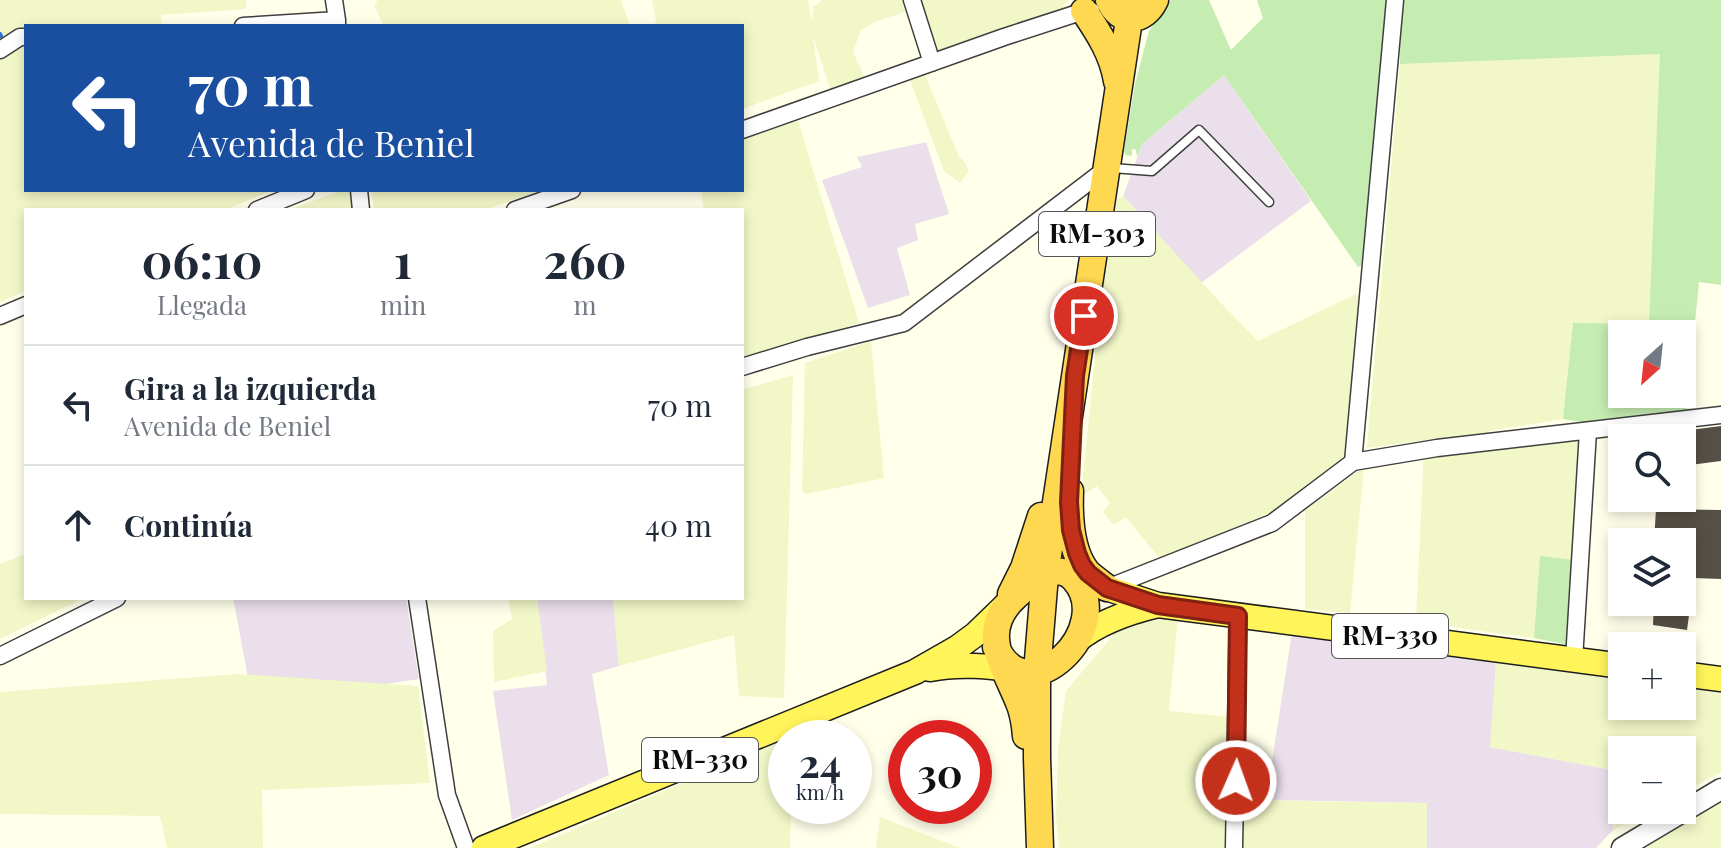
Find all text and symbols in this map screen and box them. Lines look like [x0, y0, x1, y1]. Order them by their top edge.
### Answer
text: 70 m [188, 46, 313, 121]
icon: left [56, 56, 160, 160]
text: Avenida de Beniel [188, 118, 475, 166]
road number: RM-303 [1039, 212, 1155, 256]
text: 06:10 [141, 227, 263, 291]
text: 1 [394, 227, 412, 291]
text: 260 [544, 227, 627, 291]
pin [1050, 282, 1118, 350]
text: Llegada [157, 287, 247, 322]
text: min [380, 287, 426, 322]
text: m [574, 287, 597, 322]
icon: arrive [1062, 294, 1106, 338]
north arrow [1608, 320, 1696, 408]
map controls [1608, 320, 1696, 824]
text: Gira a la izquierda [124, 368, 377, 408]
icon: left [56, 383, 100, 427]
text: 70 m [648, 385, 712, 425]
text: Avenida de Beniel [124, 408, 331, 443]
button: search [1608, 424, 1696, 512]
icon: ahead [56, 503, 100, 547]
text: Continúa [124, 505, 253, 545]
text: 40 m [645, 505, 712, 545]
button: layers [1608, 528, 1696, 616]
road number: RM-330 [1332, 614, 1448, 658]
button: + [1608, 632, 1696, 720]
speed limit sign: 30 [888, 720, 992, 824]
text: 24 [799, 735, 841, 788]
button: − [1608, 736, 1696, 824]
road number: RM-330 [642, 738, 758, 782]
position arrow [1194, 739, 1278, 823]
text: km/h [796, 778, 844, 805]

